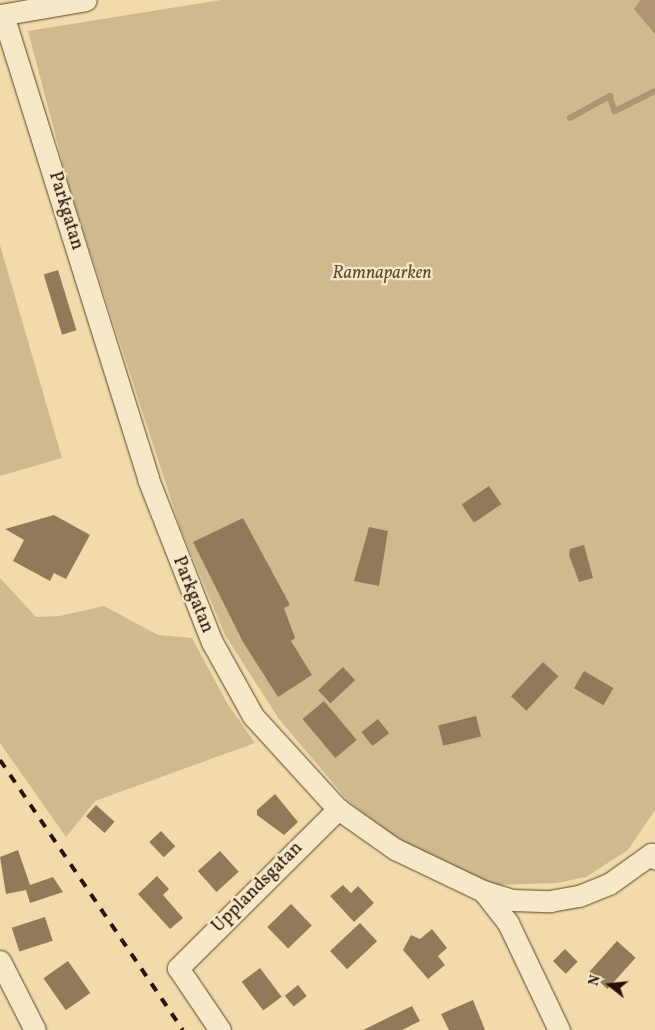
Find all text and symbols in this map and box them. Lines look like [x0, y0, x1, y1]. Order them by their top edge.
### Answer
street label: Parkgatan [43, 169, 87, 253]
park label: Ramnaparken [332, 263, 432, 285]
street label: Parkgatan [167, 554, 217, 636]
street label: Upplandsgatan [208, 838, 308, 938]
north arrow [585, 960, 635, 1010]
text: N [585, 973, 606, 988]

